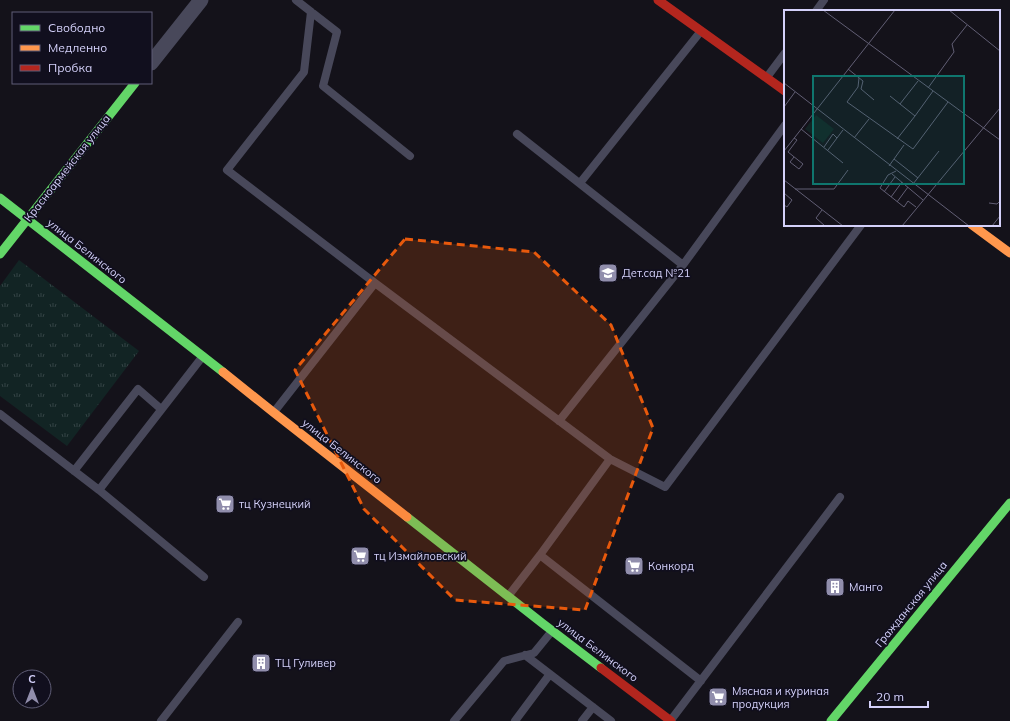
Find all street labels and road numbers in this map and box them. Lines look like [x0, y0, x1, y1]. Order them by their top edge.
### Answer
street label: Красноармейская улица [21, 112, 113, 224]
street label: улица Белинского [44, 216, 130, 286]
street label: улица Белинского [299, 416, 385, 486]
street label: Гражданская улица [872, 558, 950, 650]
street label: улица Белинского [555, 615, 641, 685]

